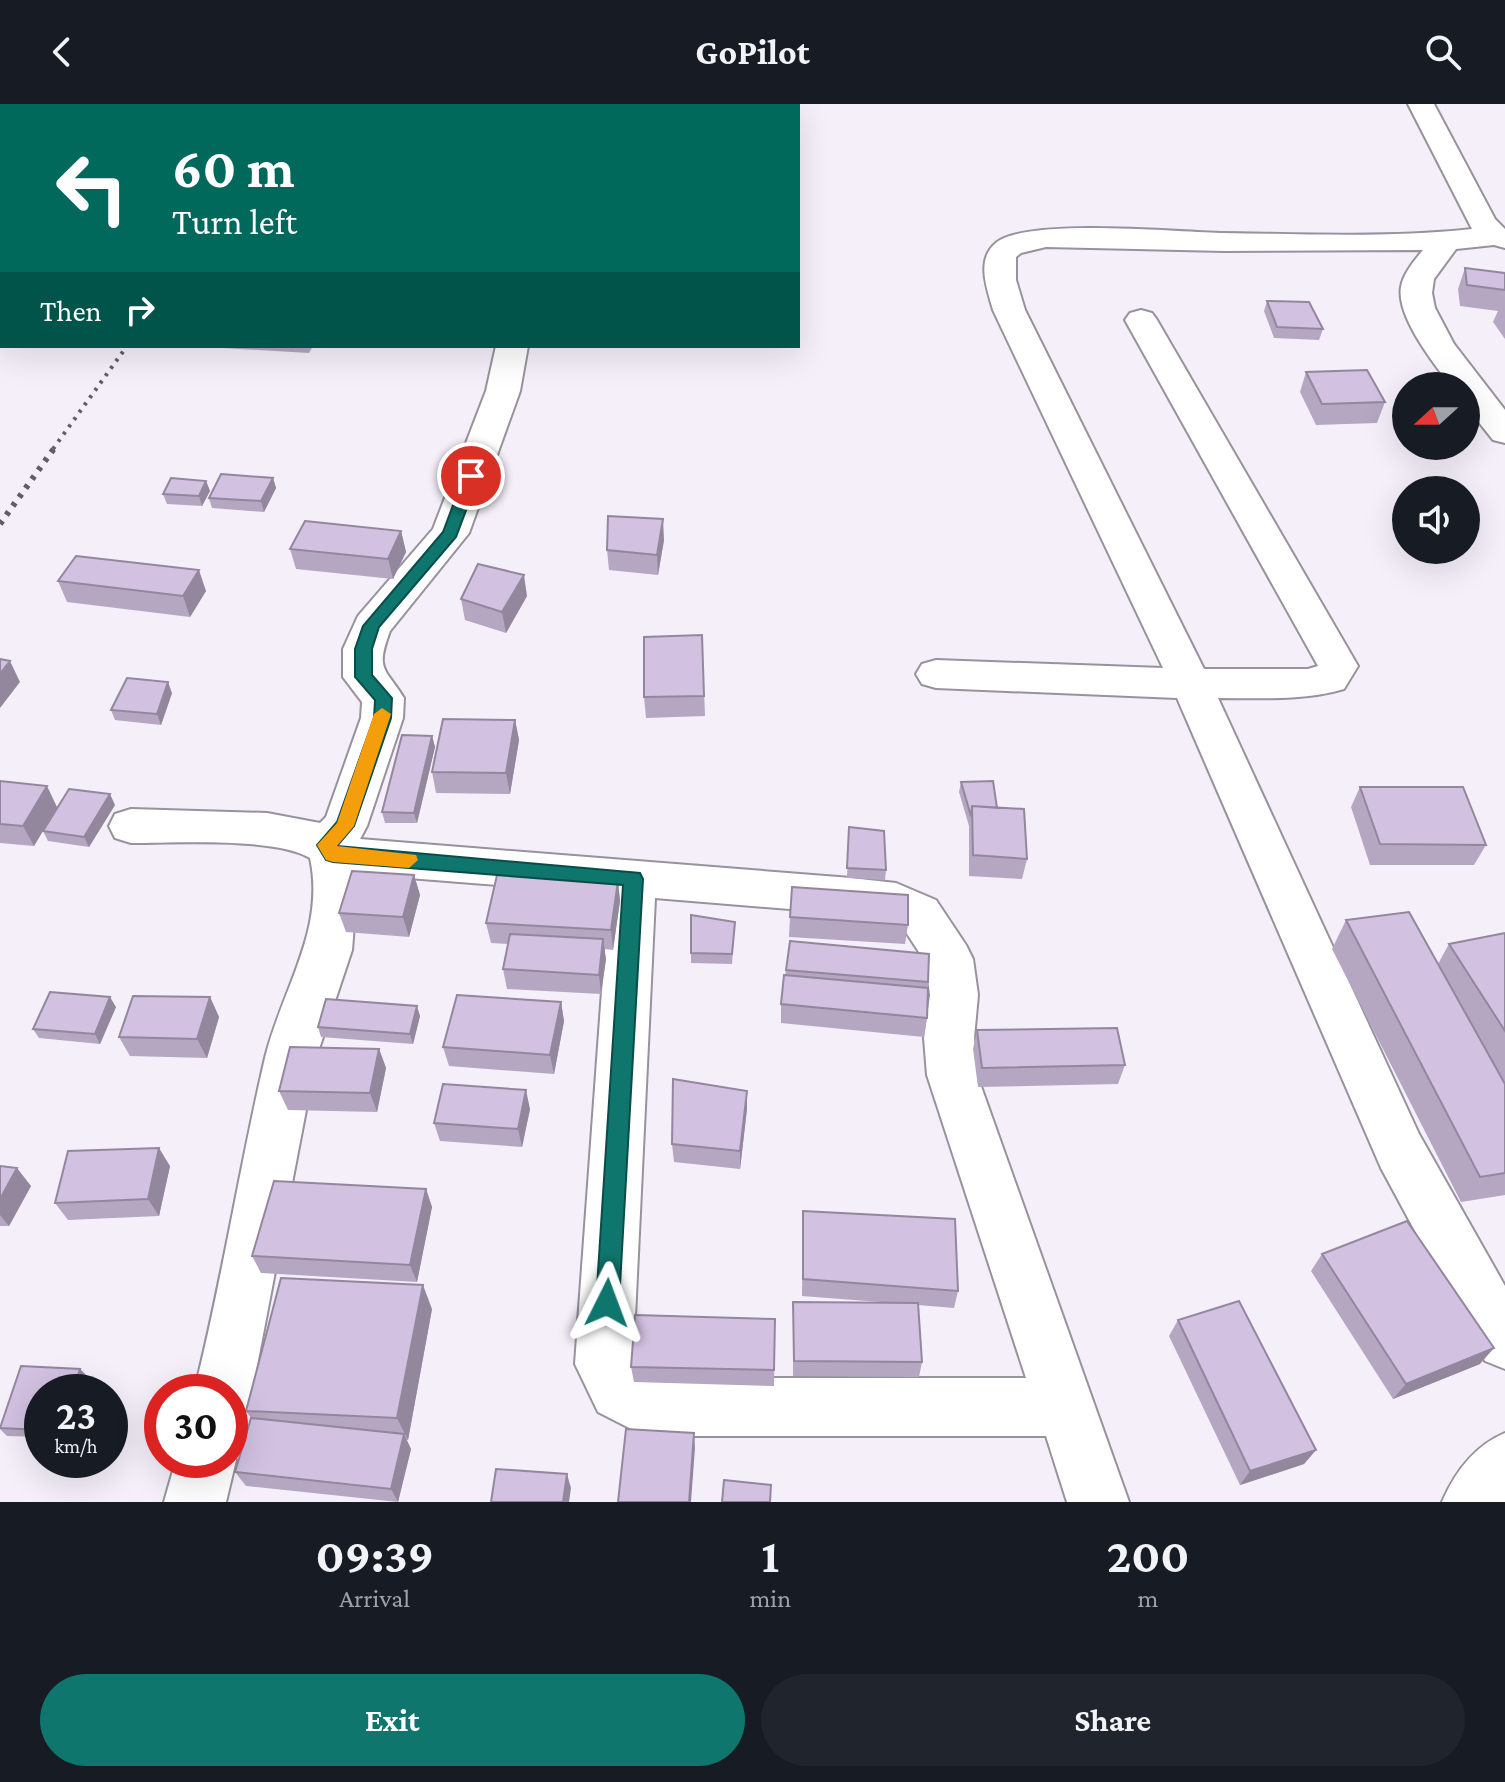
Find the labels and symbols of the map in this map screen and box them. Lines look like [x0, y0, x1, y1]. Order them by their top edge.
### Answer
north arrow [1392, 372, 1480, 460]
pin [437, 442, 505, 510]
position arrow [565, 1261, 649, 1345]
speed limit sign: 30 [144, 1374, 248, 1478]

